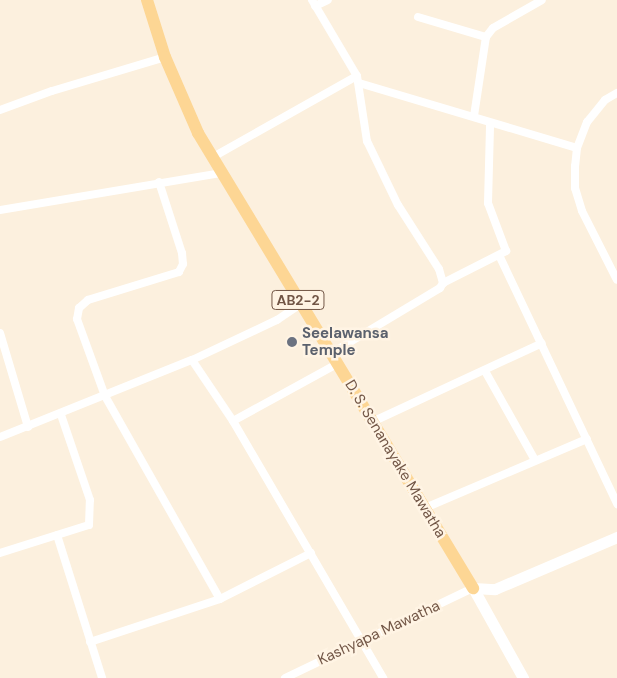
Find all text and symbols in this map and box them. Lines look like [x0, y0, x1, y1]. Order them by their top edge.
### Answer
road number: AB2-2 [270, 288, 326, 312]
place label: Seelawansa Temple [302, 324, 389, 359]
marker: Seelawansa Temple [286, 336, 298, 348]
street label: D. S. Senanayake Mawatha [341, 377, 449, 541]
street label: Kashyapa Mawatha [315, 597, 443, 669]

